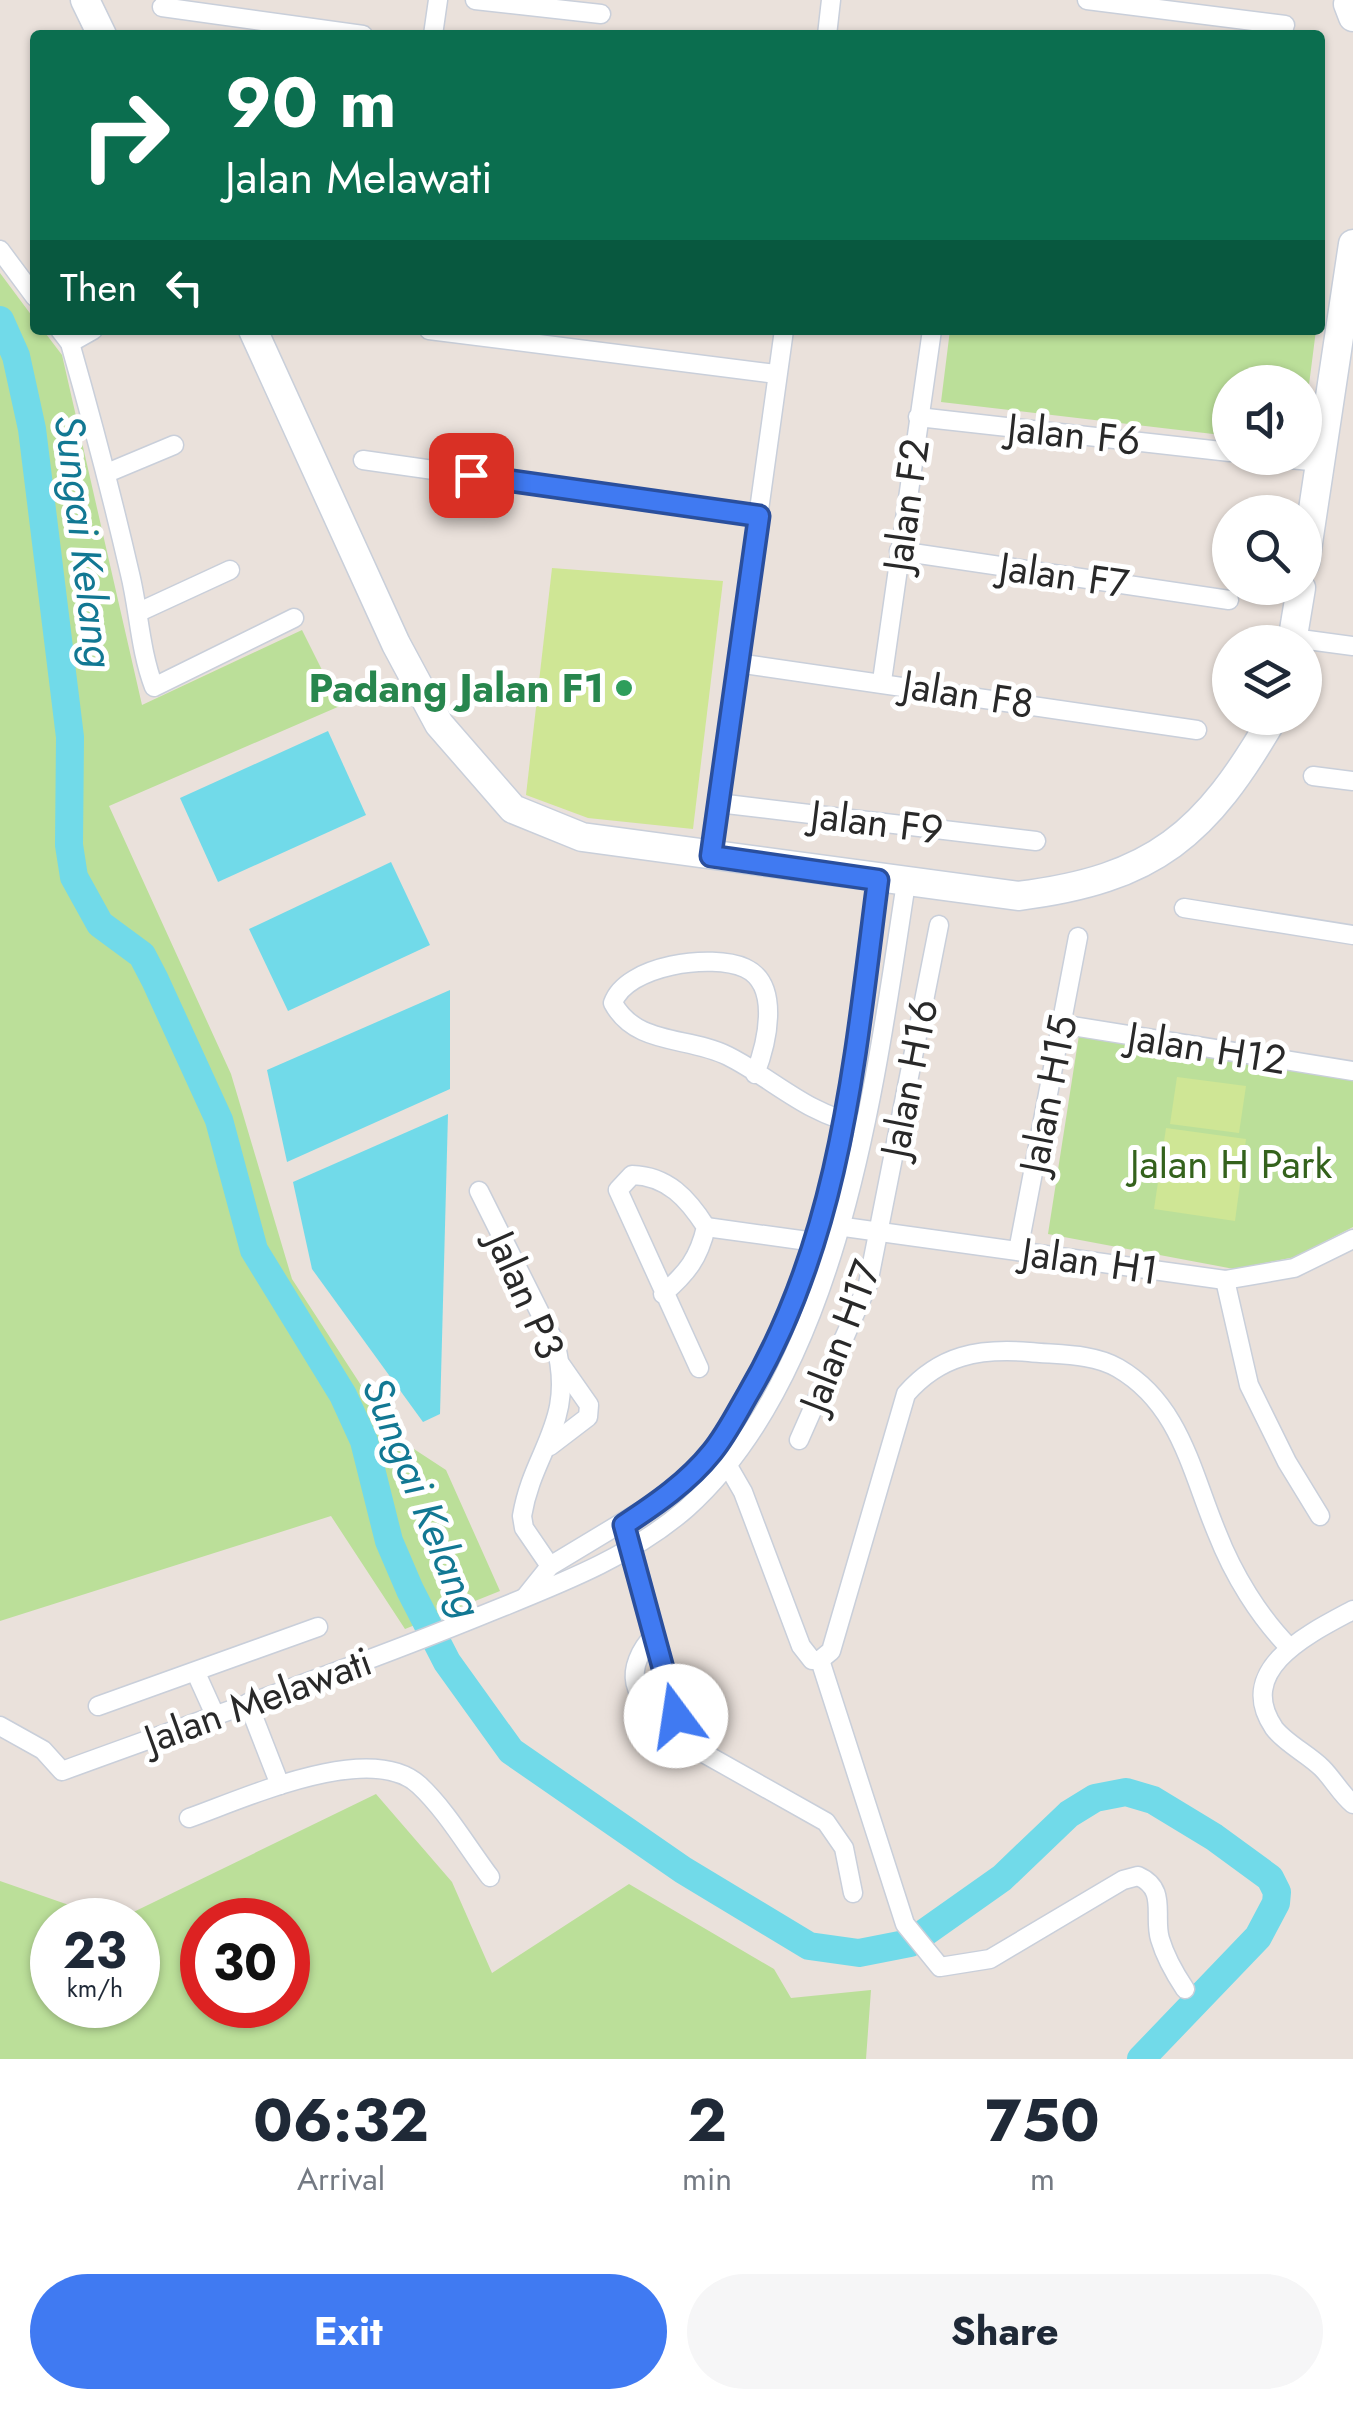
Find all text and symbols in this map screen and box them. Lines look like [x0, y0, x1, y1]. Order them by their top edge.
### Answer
text: 90 m [225, 52, 397, 153]
icon: right [60, 70, 190, 200]
text: Jalan Melawati [225, 145, 493, 210]
text: Then [60, 260, 137, 315]
icon: left [157, 260, 212, 315]
map controls [1212, 365, 1322, 735]
button: sound [1212, 365, 1322, 475]
street label: Jalan F6 [1000, 398, 1143, 470]
water label: Sungai Kelang [39, 411, 130, 671]
pin [429, 433, 514, 518]
street label: Jalan F2 [867, 435, 944, 580]
icon: arrive [444, 448, 499, 503]
button: search [1212, 495, 1322, 605]
street label: Jalan F7 [991, 537, 1132, 613]
button: layers [1212, 625, 1322, 735]
street label: Jalan F8 [893, 654, 1038, 733]
place label: Padang Jalan F1 [308, 659, 604, 717]
marker: Padang Jalan F1 [613, 677, 635, 699]
street label: Jalan F9 [802, 784, 947, 859]
street label: Jalan H16 [864, 994, 953, 1167]
street label: Jalan H12 [1119, 1006, 1290, 1089]
street label: Jalan H15 [1003, 1010, 1092, 1183]
park label: Jalan H Park [1125, 1135, 1332, 1193]
street label: Jalan P3 [470, 1217, 580, 1368]
street label: Jalan H1 [1013, 1222, 1162, 1299]
street label: Jalan H17 [783, 1252, 895, 1425]
water label: Sungai Kelang [347, 1368, 499, 1627]
street label: Jalan Melawati [132, 1632, 380, 1770]
position arrow [624, 1664, 728, 1768]
speed limit sign: 30 [180, 1898, 310, 2028]
text: 23 [63, 1914, 127, 1987]
text: km/h [67, 1970, 123, 2006]
text: 06:32 [253, 2077, 429, 2164]
text: 2 [687, 2077, 727, 2164]
text: 750 [985, 2077, 1100, 2164]
text: Arrival [297, 2156, 385, 2202]
text: min [682, 2156, 732, 2202]
text: m [1030, 2156, 1055, 2202]
button: Exit [30, 2274, 667, 2389]
button: Share [687, 2274, 1323, 2389]

